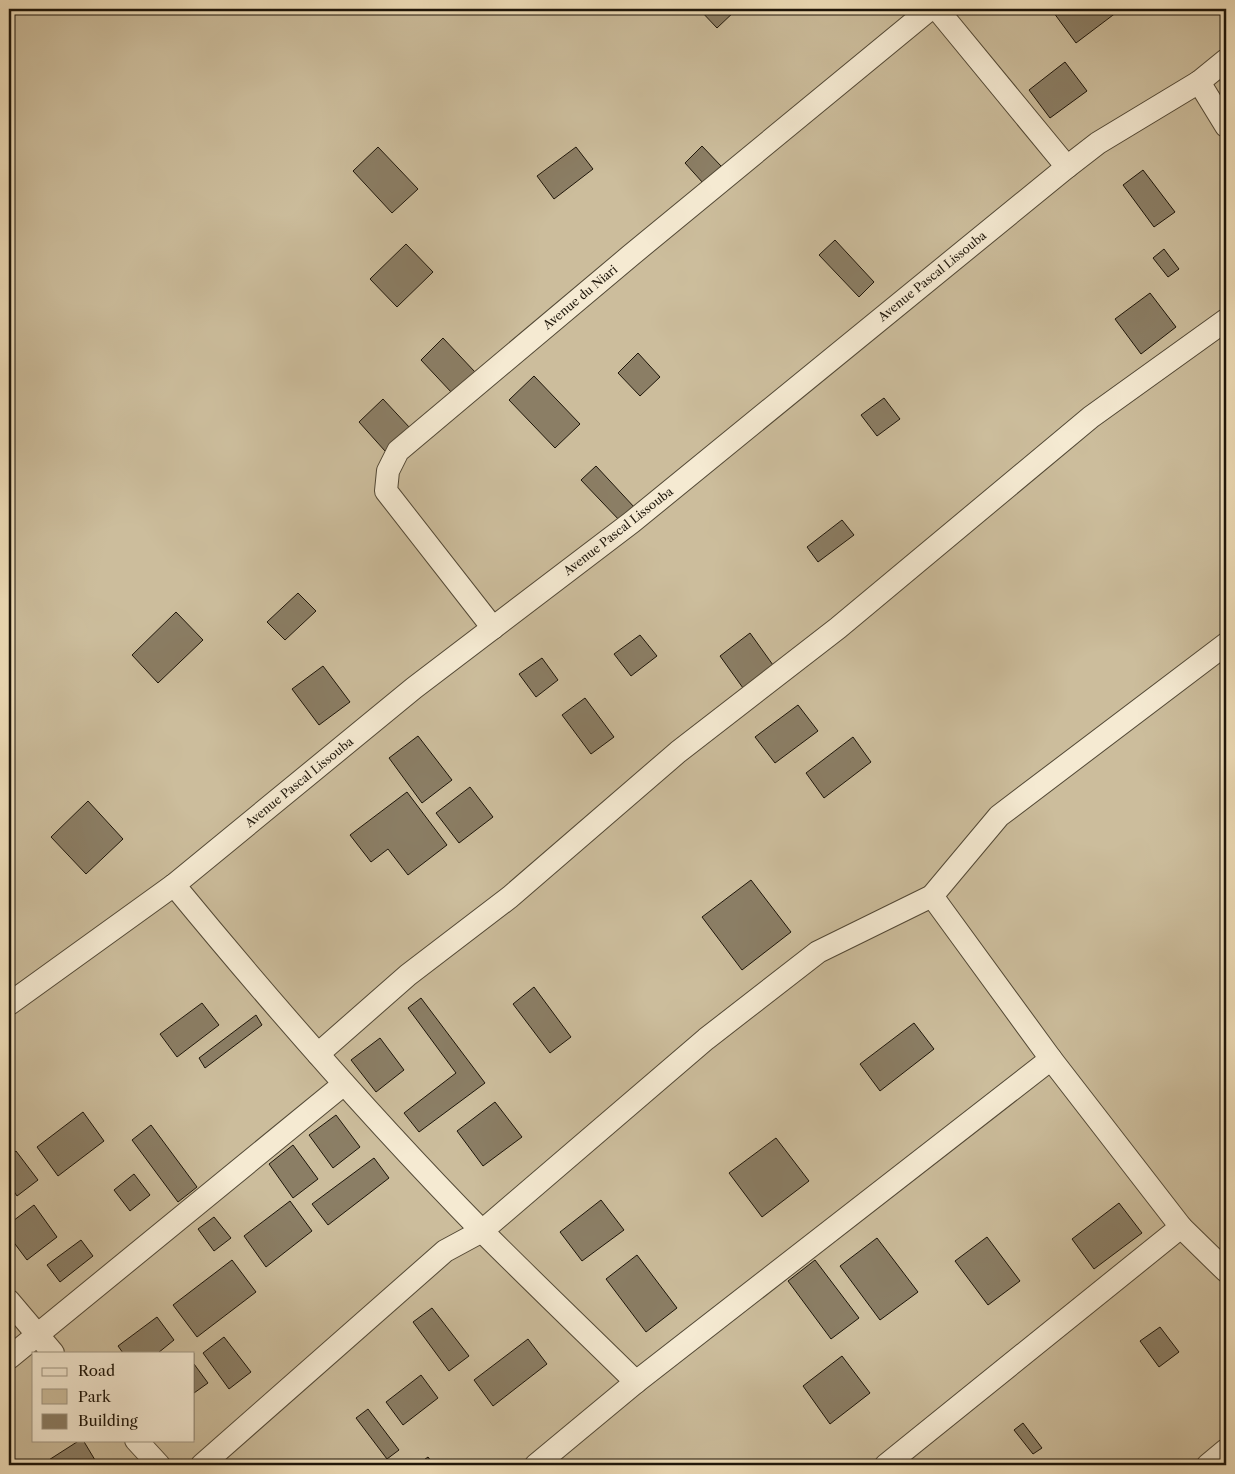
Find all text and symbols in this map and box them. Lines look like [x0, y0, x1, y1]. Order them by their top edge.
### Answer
street label: Avenue Pascal Lissouba [874, 227, 990, 325]
street label: Avenue du Niari [539, 261, 620, 333]
street label: Avenue Pascal Lissouba [559, 483, 676, 579]
street label: Avenue Pascal Lissouba [241, 733, 357, 831]
legend [32, 1352, 195, 1442]
text: Road [78, 1361, 115, 1380]
text: Park [78, 1387, 112, 1406]
text: Building [78, 1411, 138, 1430]

